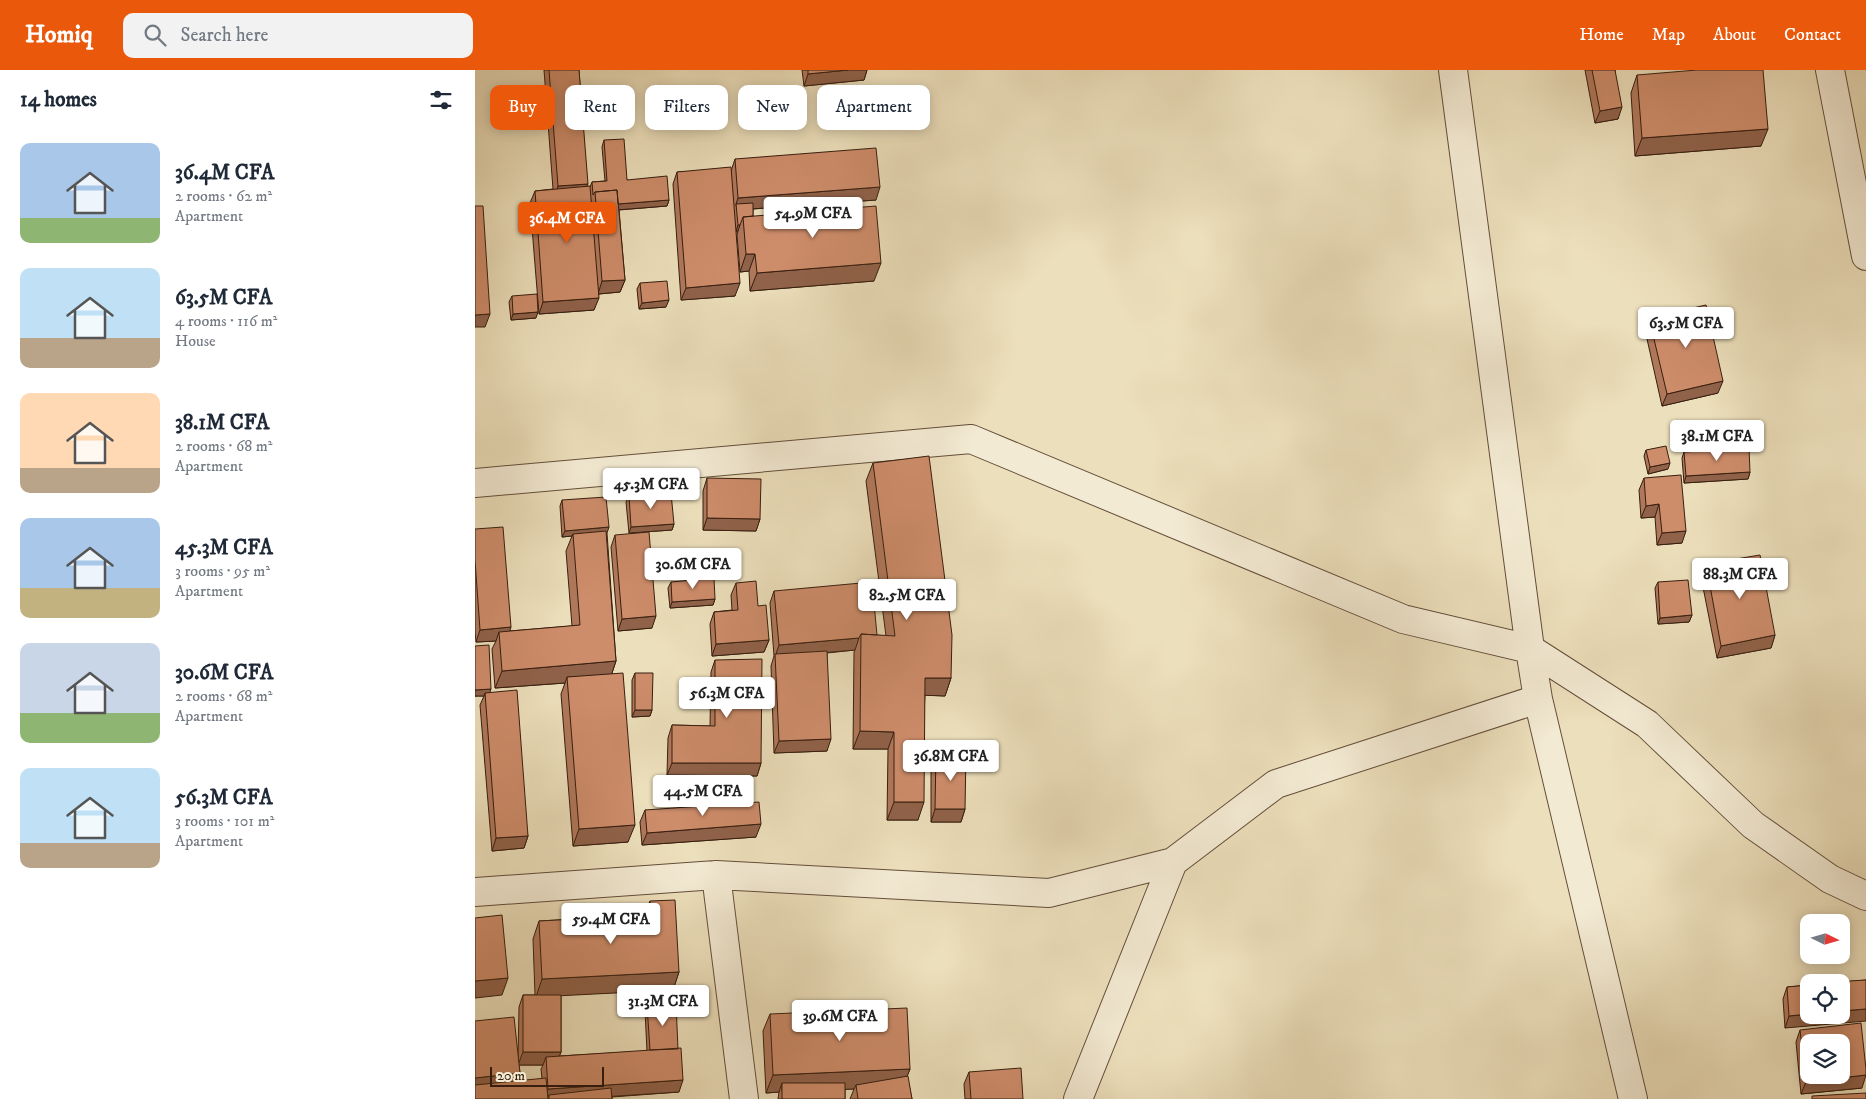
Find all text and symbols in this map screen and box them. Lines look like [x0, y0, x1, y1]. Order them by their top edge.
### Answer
search box [123, 13, 473, 58]
text: Homiq [25, 20, 93, 50]
icon: search [141, 21, 169, 49]
text: Search here [181, 24, 268, 47]
text: Home [1579, 24, 1624, 46]
text: Map [1652, 24, 1685, 46]
text: About [1713, 24, 1756, 46]
text: Contact [1784, 24, 1841, 46]
chip: Buy [490, 85, 555, 130]
chip: Rent [565, 85, 635, 130]
chip: Filters [645, 85, 728, 130]
chip: New [738, 85, 807, 130]
chip: Apartment [817, 85, 930, 130]
icon: filters [427, 86, 455, 114]
text: 14 homes [20, 87, 97, 113]
text: 36.4M CFA [175, 160, 274, 186]
icon: home [60, 163, 120, 223]
text: 2 rooms · 62 m² [175, 186, 272, 206]
pin: 54.9M CFA [756, 196, 870, 239]
pin: 36.4M CFA [510, 202, 624, 244]
text: 54.9M CFA [775, 203, 851, 223]
text: Apartment [175, 206, 243, 226]
text: 36.4M CFA [529, 208, 605, 228]
text: 63.5M CFA [175, 285, 272, 311]
icon: home [60, 288, 120, 348]
pin: 63.5M CFA [1629, 306, 1743, 349]
text: 4 rooms · 116 m² [175, 311, 277, 331]
text: 63.5M CFA [1649, 313, 1723, 333]
text: House [175, 331, 216, 351]
text: 38.1M CFA [175, 410, 269, 436]
icon: home [60, 413, 120, 473]
pin: 38.1M CFA [1660, 420, 1774, 462]
text: 38.1M CFA [1681, 426, 1753, 446]
text: 2 rooms · 68 m² [175, 436, 272, 456]
text: Apartment [175, 456, 243, 476]
pin: 45.3M CFA [594, 468, 708, 510]
text: 45.3M CFA [614, 474, 688, 494]
text: 45.3M CFA [175, 535, 273, 561]
icon: home [60, 538, 120, 598]
pin: 30.6M CFA [636, 548, 750, 590]
text: 30.6M CFA [656, 554, 730, 574]
pin: 88.3M CFA [1683, 558, 1797, 600]
text: 3 rooms · 95 m² [175, 561, 270, 581]
text: 88.3M CFA [1703, 564, 1777, 584]
pin: 82.5M CFA [850, 578, 964, 621]
text: Apartment [175, 581, 243, 601]
text: 82.5M CFA [869, 585, 945, 605]
text: 30.6M CFA [175, 660, 273, 686]
icon: home [60, 663, 120, 723]
pin: 56.3M CFA [670, 676, 784, 719]
text: 56.3M CFA [690, 683, 764, 703]
text: 2 rooms · 68 m² [175, 686, 272, 706]
text: Apartment [175, 706, 243, 726]
pin: 36.8M CFA [894, 740, 1008, 782]
text: 36.8M CFA [914, 746, 988, 766]
pin: 44.5M CFA [646, 774, 760, 817]
text: 44.5M CFA [664, 781, 742, 801]
text: 56.3M CFA [175, 785, 273, 811]
icon: home [60, 788, 120, 848]
text: 3 rooms · 101 m² [175, 811, 274, 831]
text: Apartment [175, 831, 243, 851]
pin: 59.4M CFA [554, 902, 668, 945]
text: 59.4M CFA [572, 909, 650, 929]
north arrow [1800, 914, 1850, 964]
map controls [1800, 914, 1850, 1084]
button: locate [1800, 974, 1850, 1024]
pin: 31.3M CFA [606, 984, 720, 1027]
text: 31.3M CFA [628, 991, 698, 1011]
pin: 39.6M CFA [783, 1000, 897, 1042]
text: 39.6M CFA [803, 1006, 877, 1026]
button: layers [1800, 1034, 1850, 1084]
scale bar [490, 1064, 604, 1087]
text: 20 m [497, 1067, 525, 1085]

